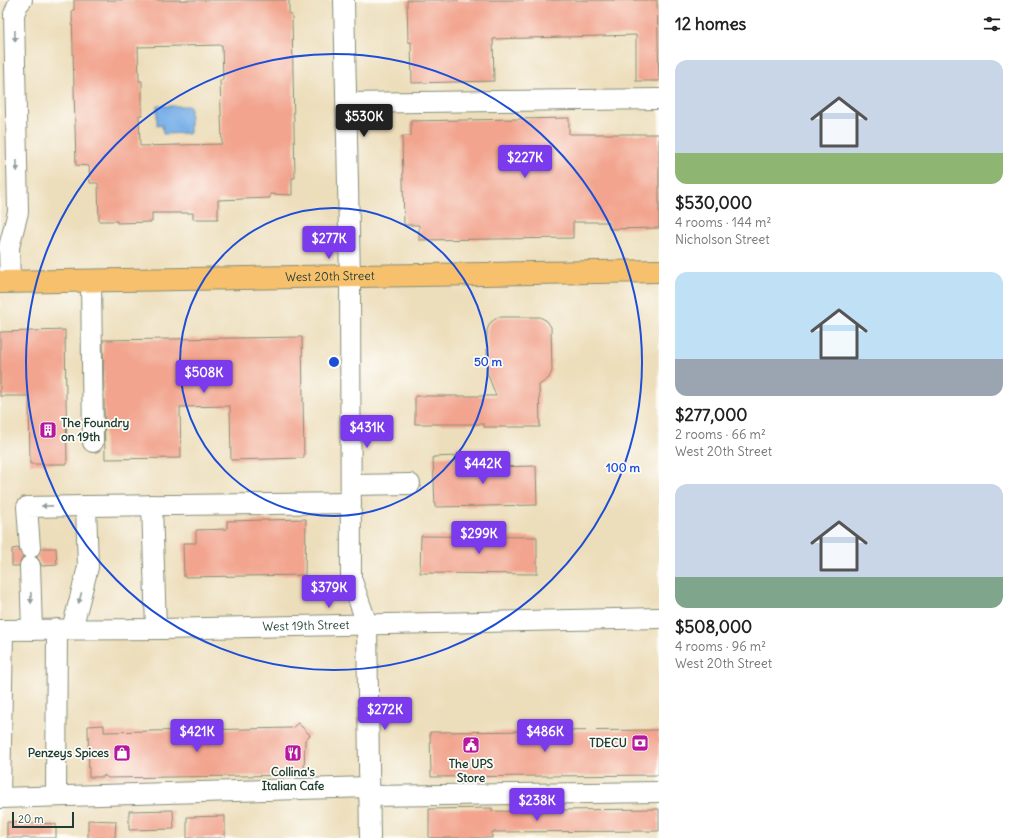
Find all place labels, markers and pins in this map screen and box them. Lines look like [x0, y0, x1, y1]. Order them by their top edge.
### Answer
pin: $530K [336, 104, 392, 138]
pin: $227K [497, 145, 553, 179]
pin: $277K [301, 226, 357, 260]
centre of rings [327, 355, 341, 369]
pin: $508K [176, 360, 232, 394]
place label: The Foundry on 19th [61, 415, 129, 444]
pin: $431K [339, 415, 395, 449]
building icon: The Foundry on 19th [38, 420, 58, 440]
pin: $442K [455, 451, 511, 485]
pin: $299K [451, 521, 507, 555]
pin: $379K [301, 575, 357, 609]
pin: $272K [357, 697, 413, 731]
pin: $421K [169, 719, 225, 753]
pin: $486K [517, 719, 573, 753]
bank icon: TDECU [630, 733, 650, 753]
public building icon: The UPS Store [461, 735, 481, 755]
place label: TDECU [589, 735, 627, 750]
shop icon: Penzeys Spices [112, 743, 132, 763]
restaurant icon: Collina's Italian Cafe [283, 743, 303, 763]
place label: Penzeys Spices [28, 745, 110, 761]
place label: The UPS Store [449, 756, 494, 785]
place label: Collina's Italian Cafe [262, 764, 325, 793]
pin: $238K [509, 788, 565, 822]

